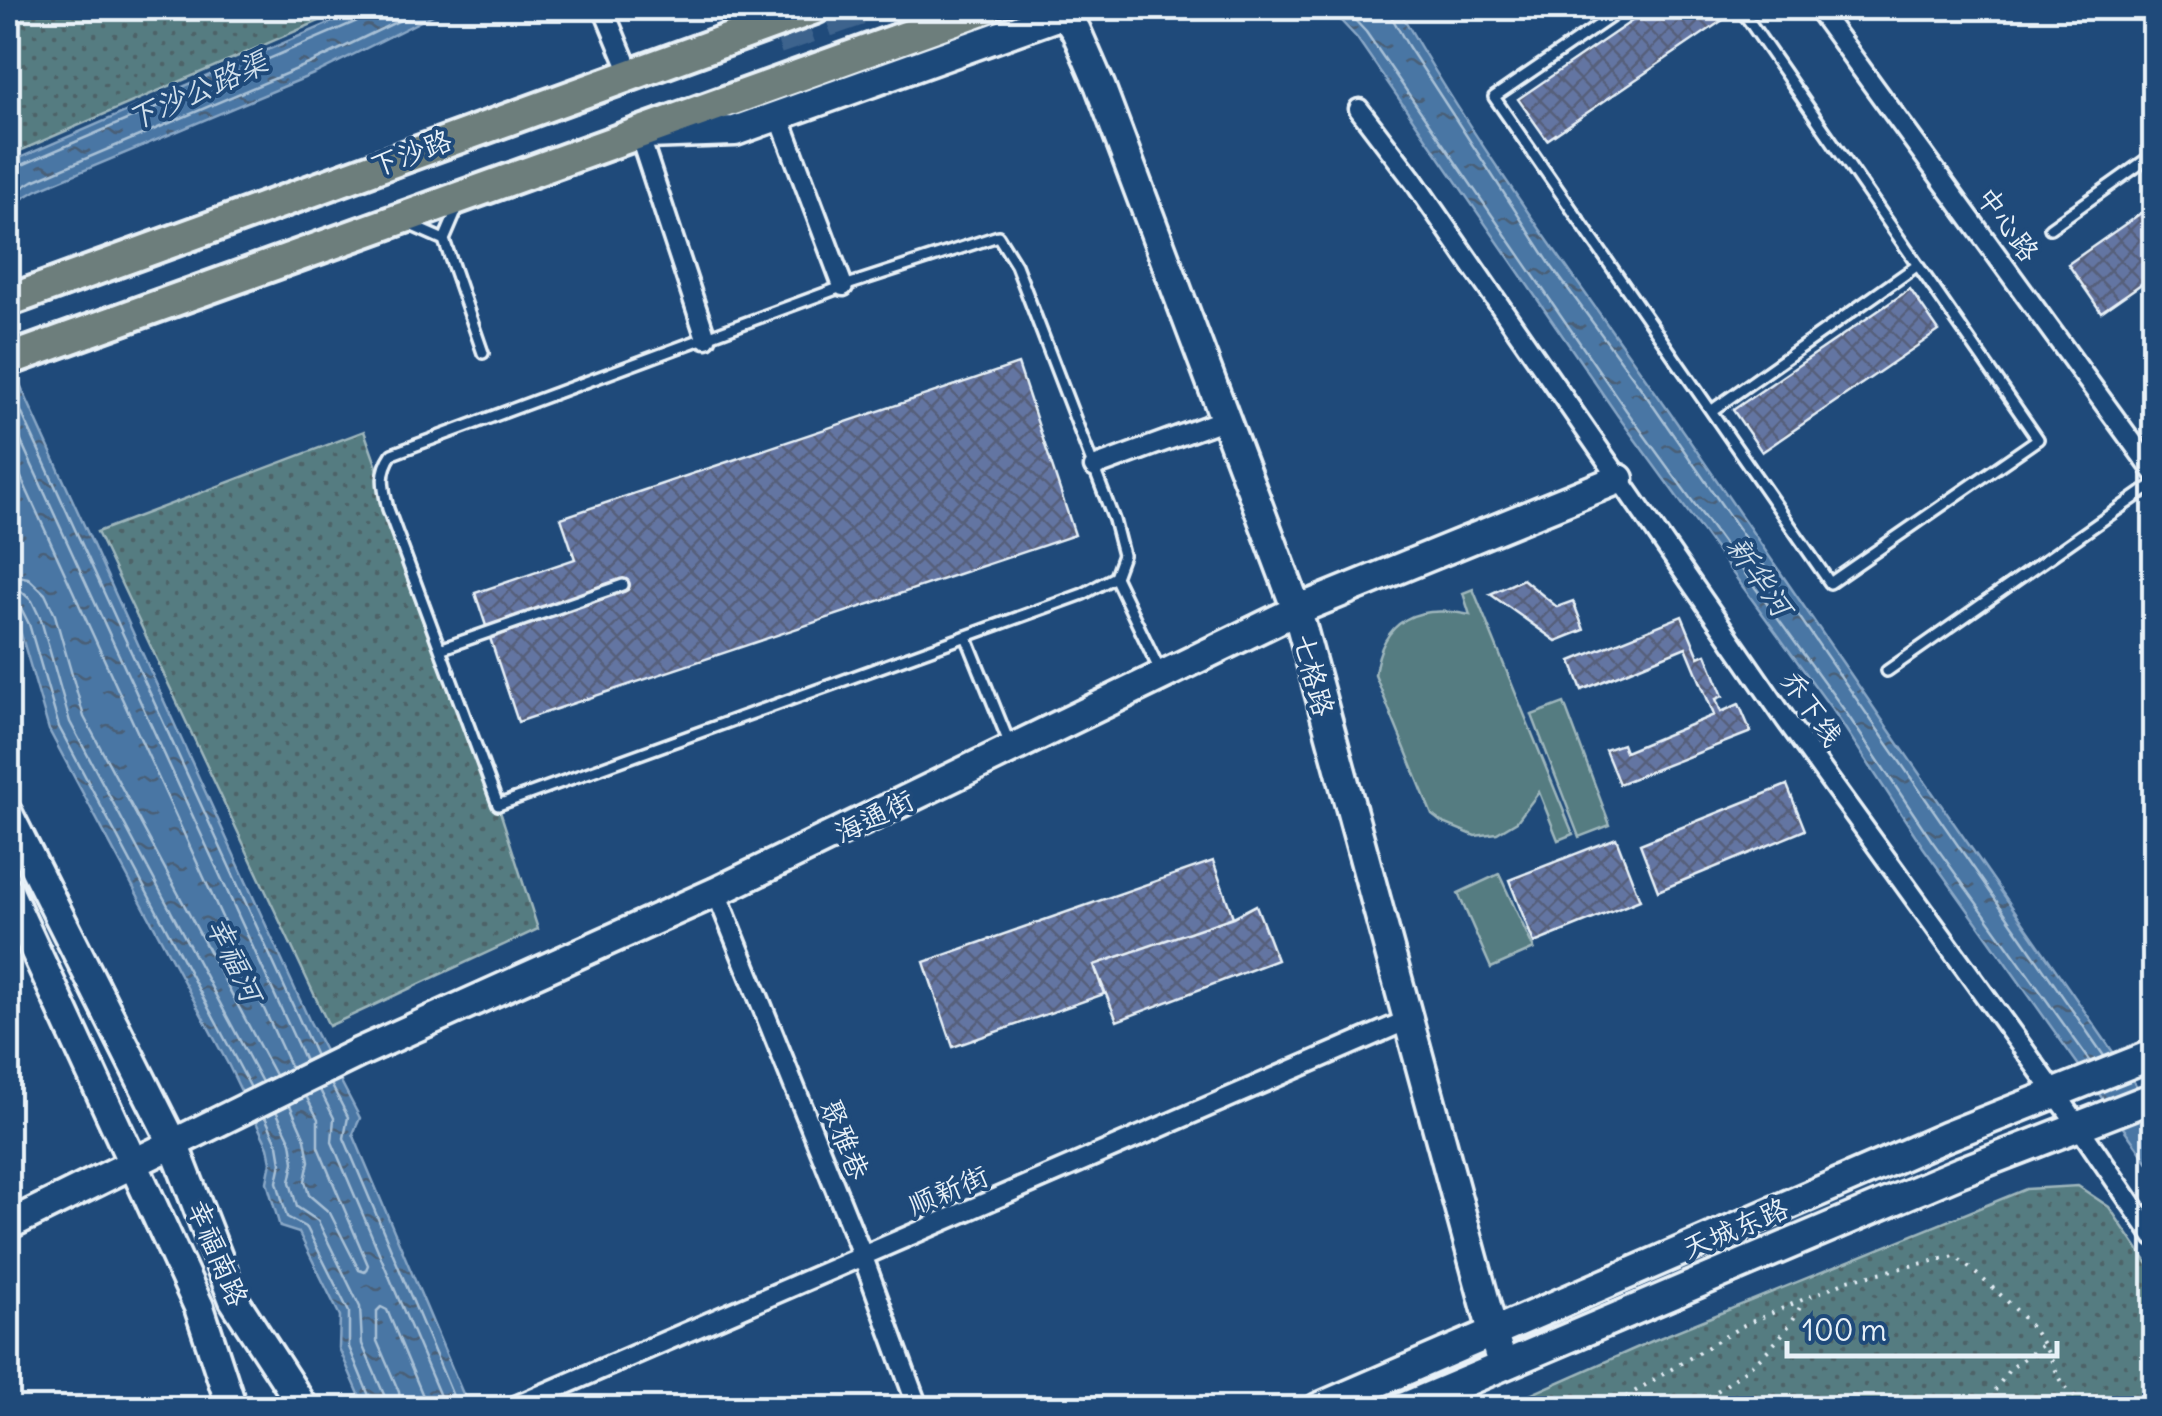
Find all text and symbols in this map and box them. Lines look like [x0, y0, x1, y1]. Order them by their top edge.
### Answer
water label: 下沙公路渠 [121, 41, 276, 138]
street label: 下沙路 [365, 122, 457, 184]
street label: 中心路 [1969, 179, 2047, 269]
water label: 新华河 [1719, 528, 1804, 628]
street label: 七格路 [1286, 630, 1342, 720]
street label: 乔下线 [1773, 663, 1851, 753]
street label: 海通街 [828, 781, 920, 851]
water label: 幸福河 [199, 910, 273, 1012]
street label: 聚雅巷 [813, 1093, 878, 1186]
street label: 顺新街 [902, 1157, 994, 1223]
street label: 天城东路 [1676, 1190, 1794, 1266]
street label: 幸福南路 [180, 1194, 256, 1312]
scale bar [1787, 1296, 2057, 1358]
text: 100 m [1802, 1311, 1887, 1349]

